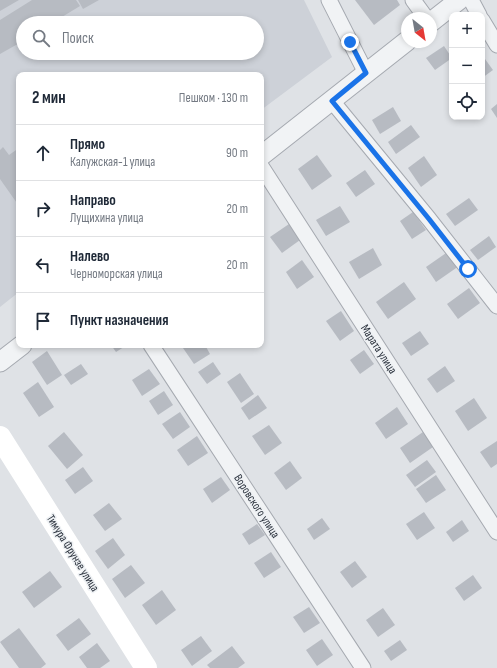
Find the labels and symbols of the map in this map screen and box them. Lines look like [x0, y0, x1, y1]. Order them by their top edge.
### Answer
north arrow [401, 12, 437, 48]
route end [341, 33, 359, 51]
route start [459, 260, 477, 278]
street label: Марата улица [357, 322, 400, 377]
street label: Воровского улица [230, 471, 283, 541]
street label: Тимура Фрунзе улица [43, 512, 102, 595]

